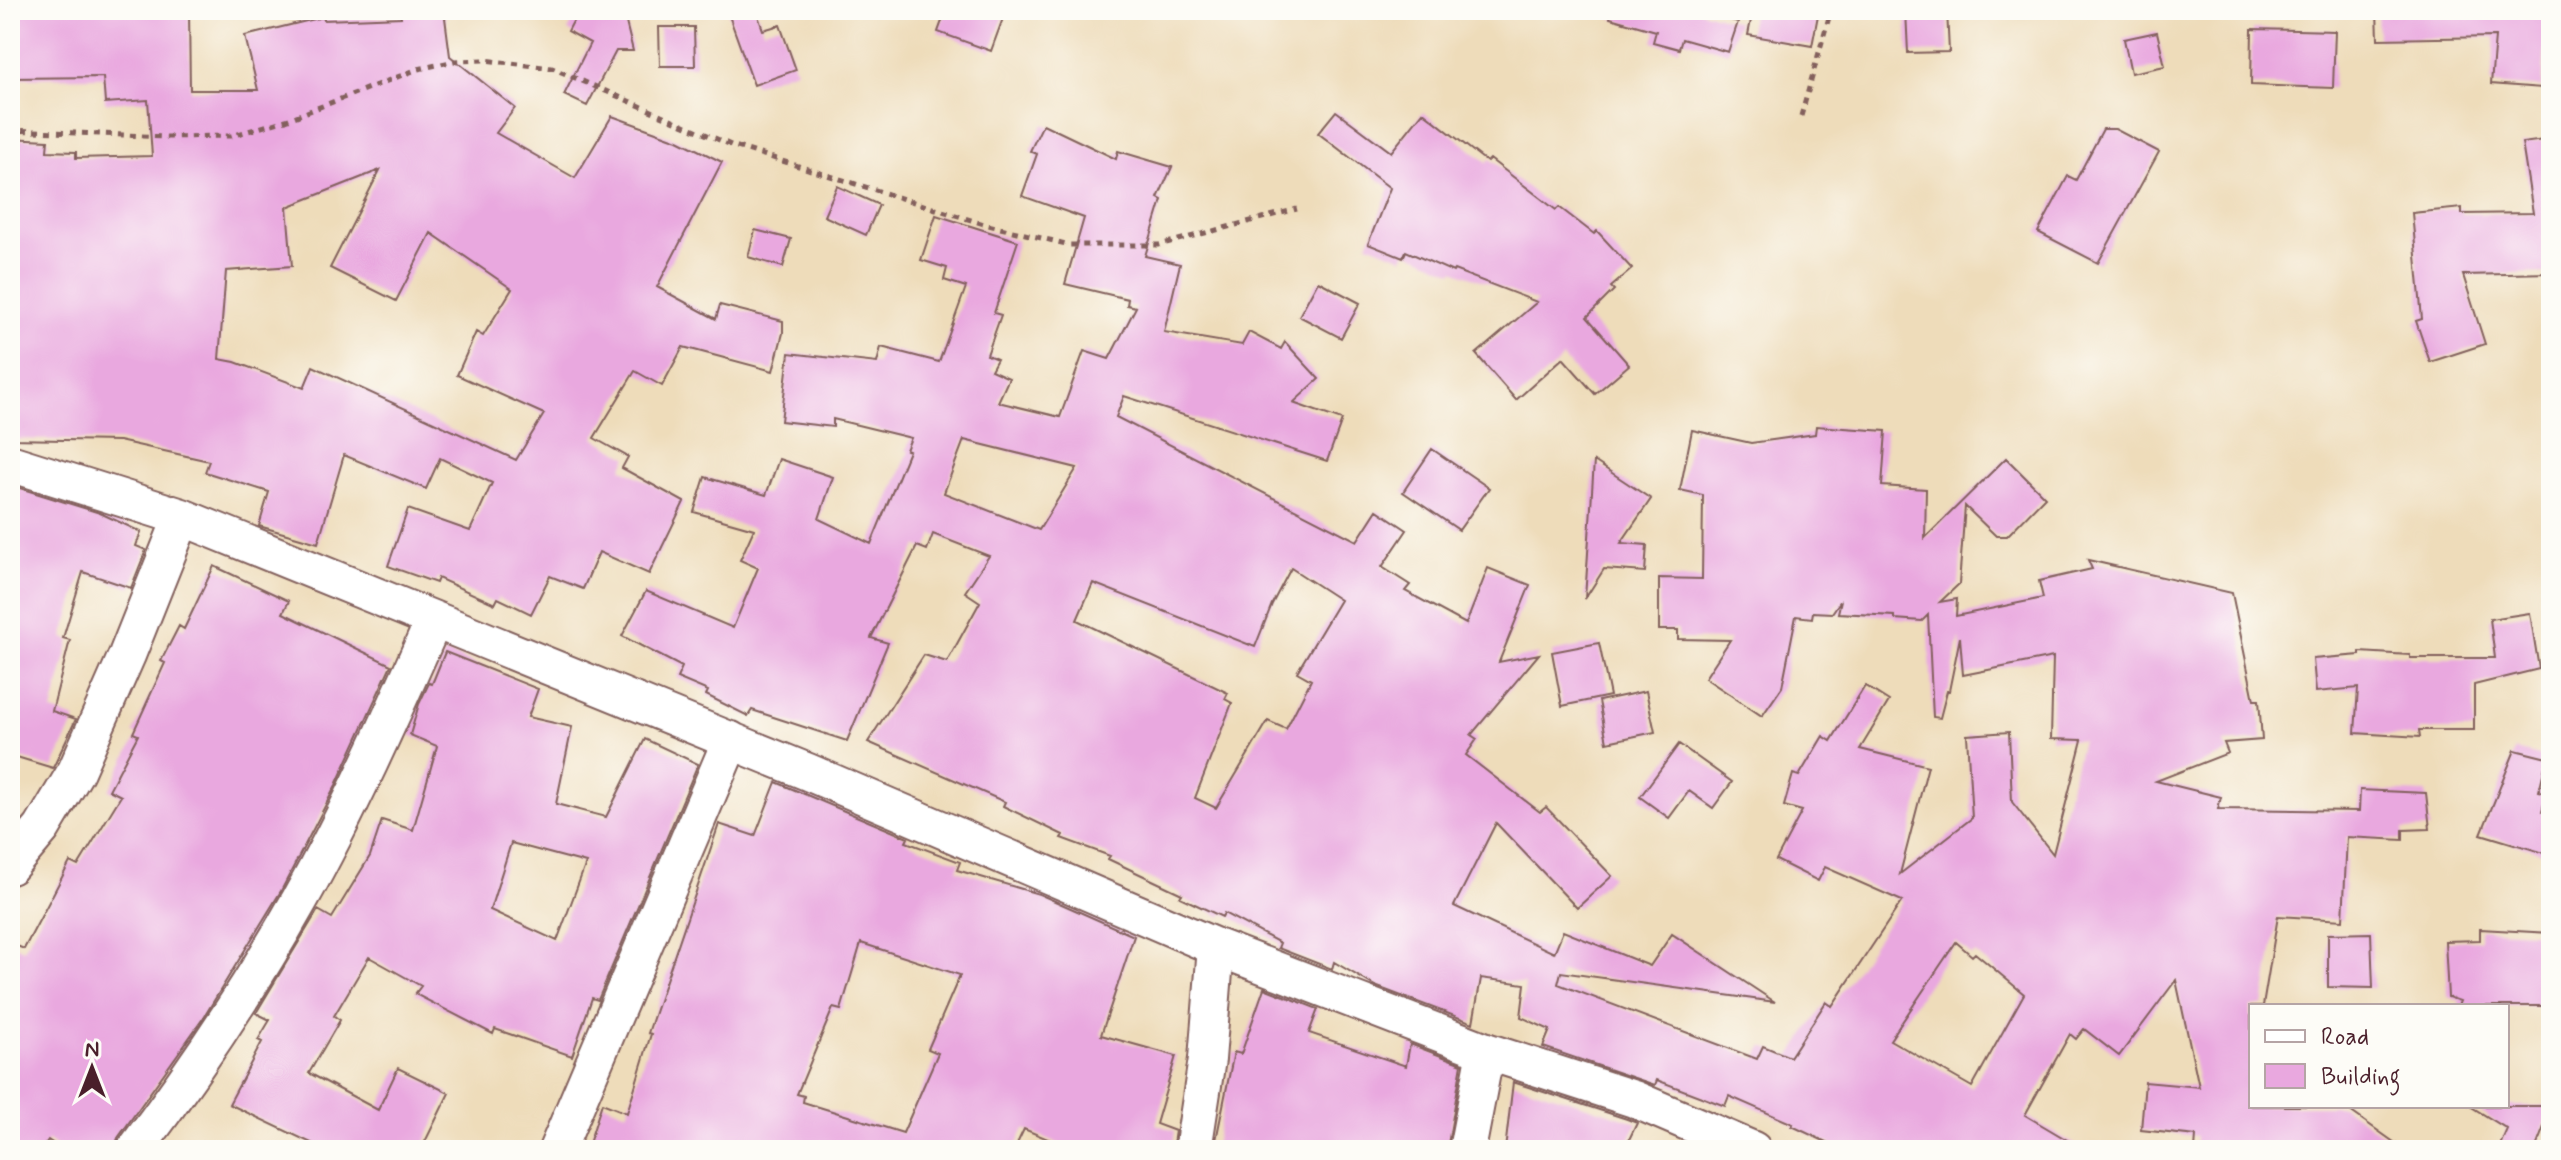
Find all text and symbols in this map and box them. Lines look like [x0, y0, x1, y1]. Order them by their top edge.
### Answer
legend [2249, 1004, 2509, 1108]
text: Road [2321, 1022, 2369, 1053]
north arrow [52, 1028, 132, 1108]
text: N [85, 1036, 99, 1064]
text: Building [2321, 1062, 2401, 1096]

